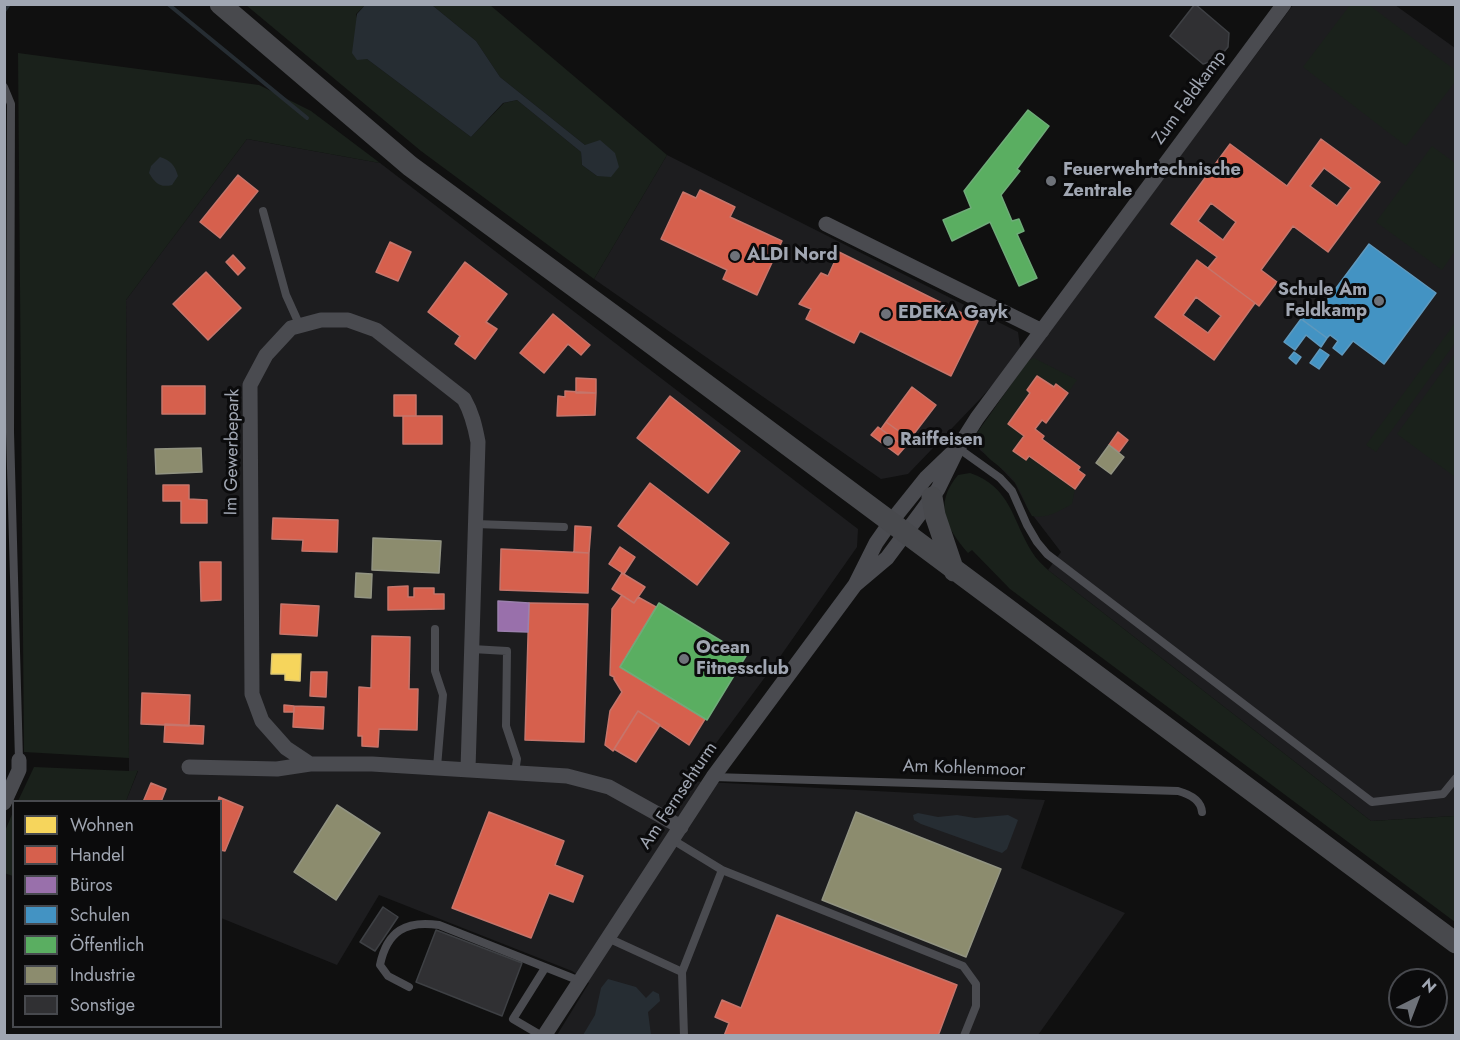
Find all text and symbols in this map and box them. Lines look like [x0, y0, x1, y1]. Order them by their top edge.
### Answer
street label: Zum Feldkamp [1149, 47, 1231, 149]
place label: Feuerwehrtechnische Zentrale [1063, 160, 1241, 202]
marker: Feuerwehrtechnische Zentrale [1044, 174, 1058, 188]
place label: ALDI Nord [747, 245, 838, 267]
marker: ALDI Nord [728, 249, 742, 263]
place label: Schule Am Feldkamp [1278, 280, 1367, 322]
marker: Schule Am Feldkamp [1372, 294, 1386, 308]
place label: EDEKA Gayk [898, 303, 1008, 325]
marker: EDEKA Gayk [879, 307, 893, 321]
street label: Im Gewerbepark [221, 388, 245, 516]
place label: Raiffeisen [900, 430, 983, 452]
marker: Raiffeisen [881, 434, 895, 448]
place label: Ocean Fitnessclub [696, 638, 789, 680]
marker: Ocean Fitnessclub [677, 652, 691, 666]
street label: Am Fernsehturm [635, 738, 723, 854]
street label: Am Kohlenmoor [902, 756, 1026, 782]
legend [12, 800, 222, 1028]
text: Wohnen [70, 812, 134, 838]
text: Handel [70, 842, 125, 868]
text: Büros [70, 872, 112, 898]
text: Schulen [70, 902, 130, 928]
text: Öffentlich [70, 932, 144, 958]
text: Industrie [70, 962, 135, 988]
north arrow [1388, 968, 1448, 1028]
text: N [1417, 973, 1441, 999]
text: Sonstige [70, 992, 135, 1018]

